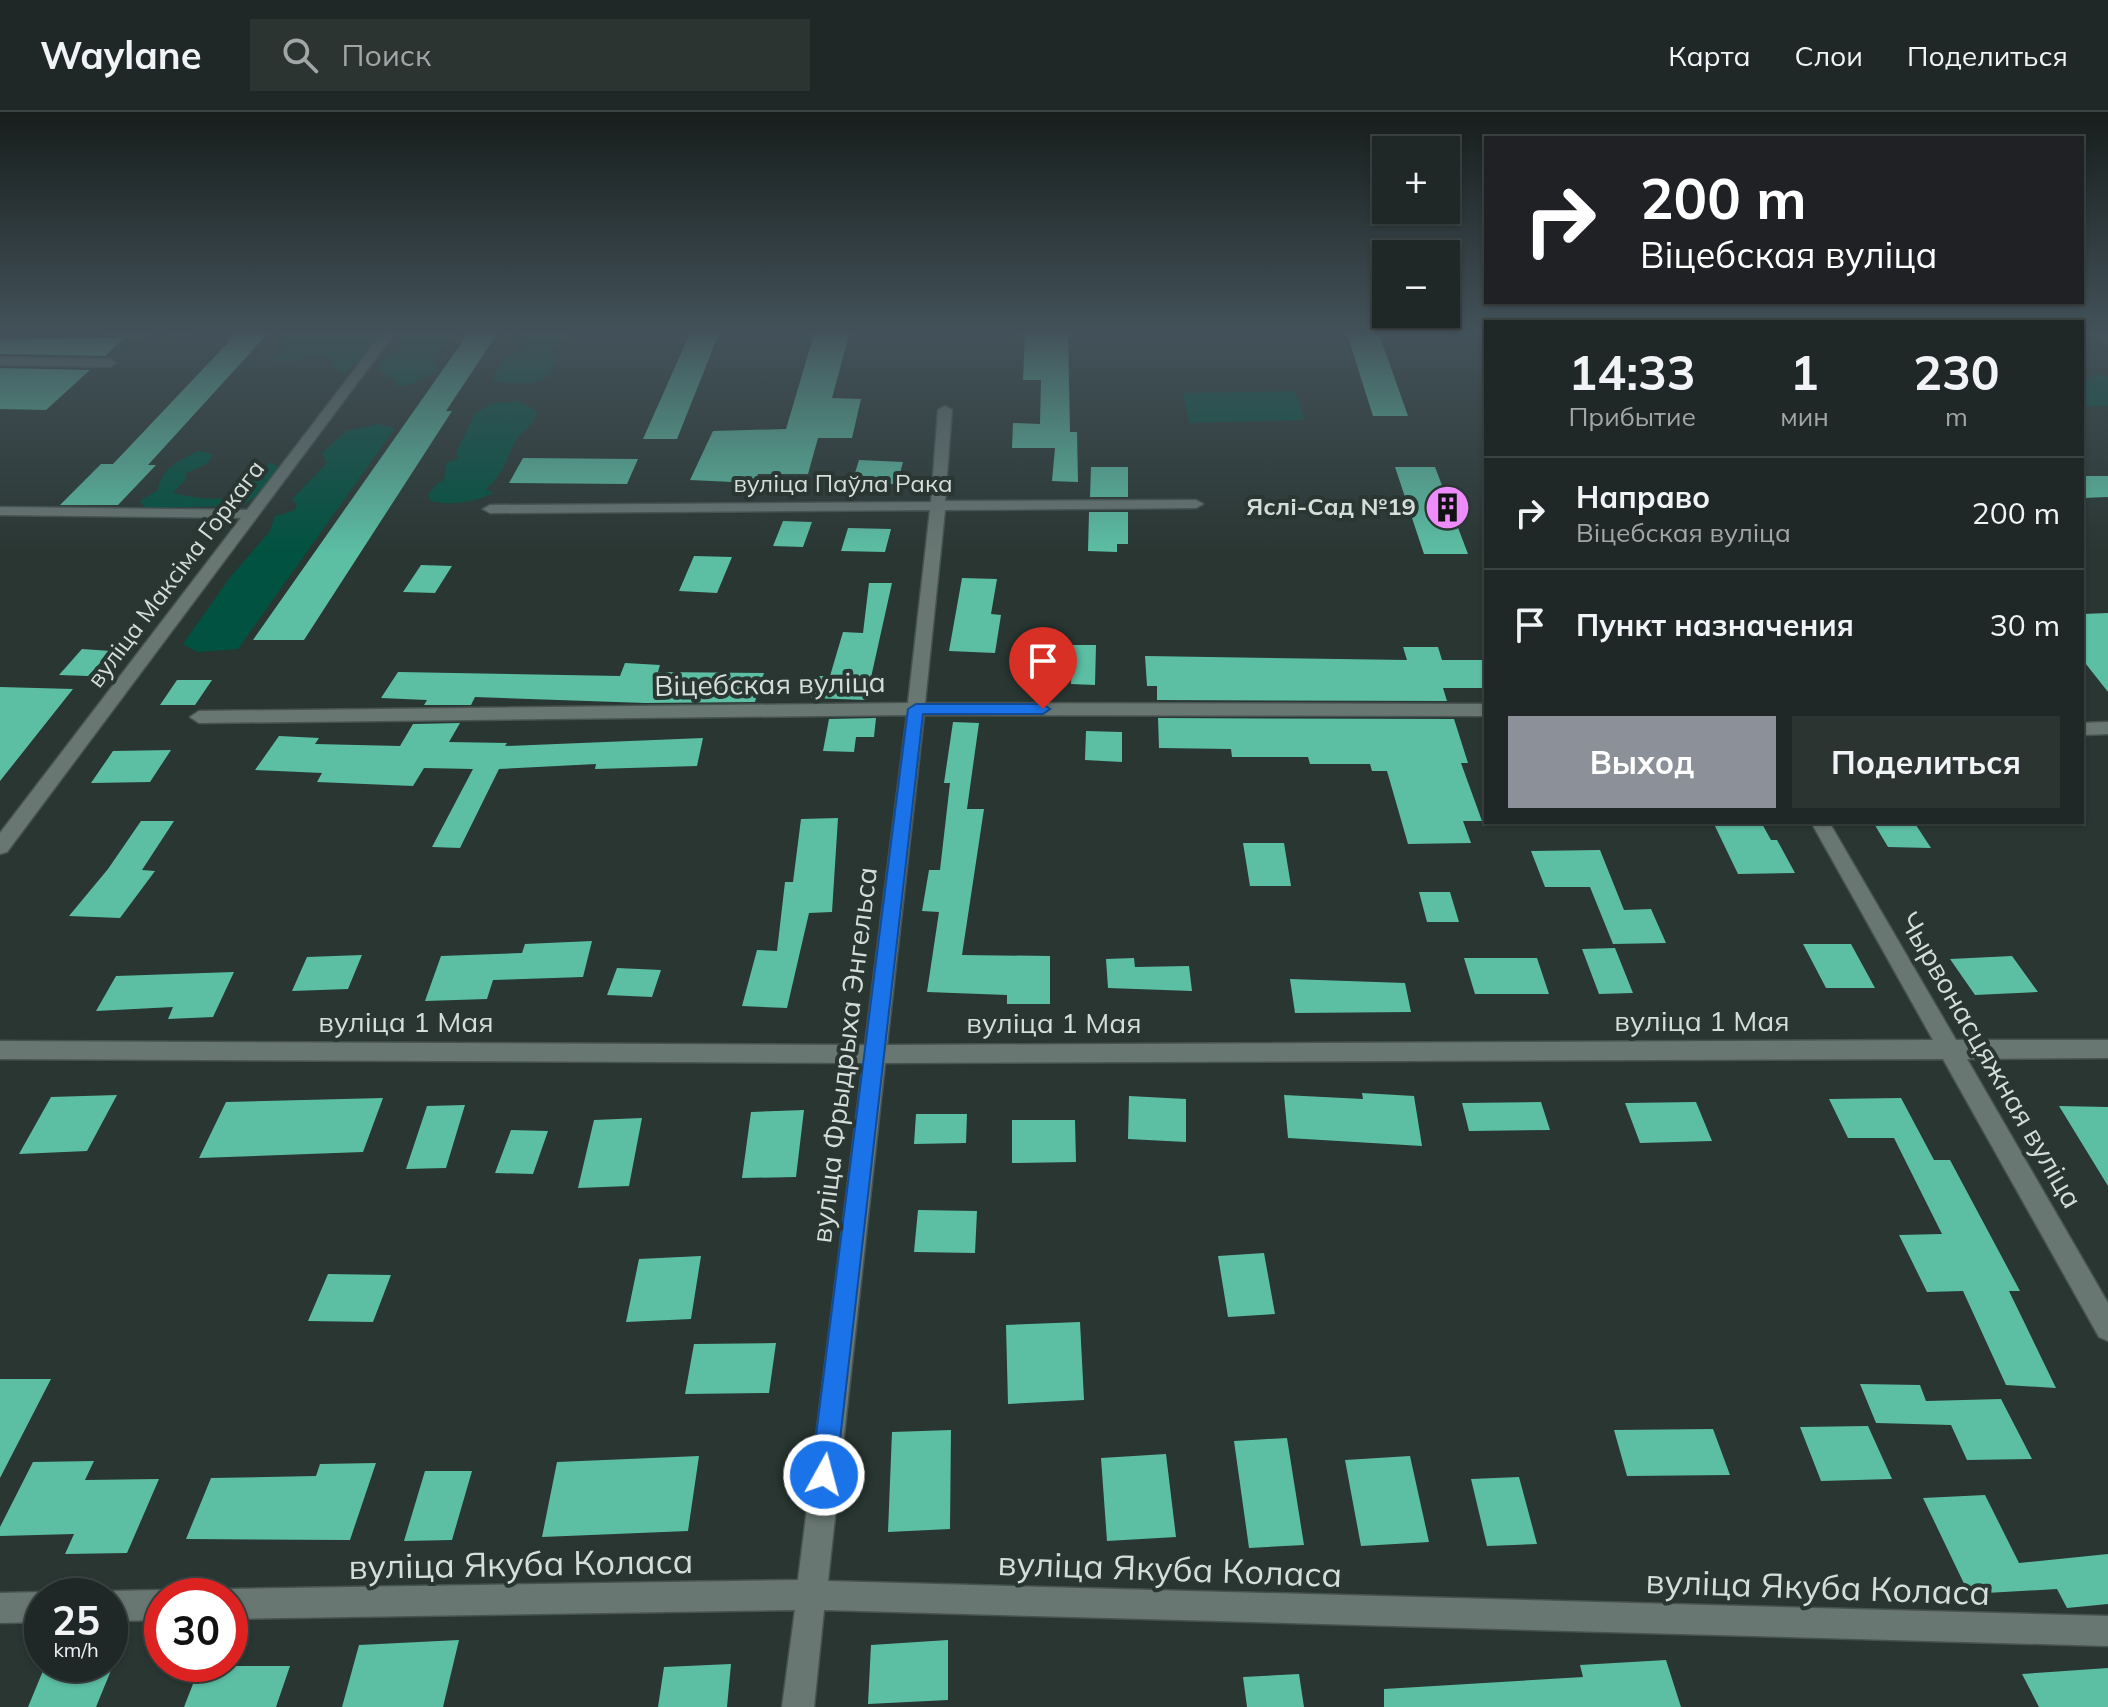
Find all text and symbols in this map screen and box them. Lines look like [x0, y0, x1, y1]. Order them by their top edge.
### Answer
search box [250, 19, 810, 91]
text: Waylane [40, 31, 202, 79]
icon: search [278, 33, 322, 77]
text: Поиск [342, 36, 431, 74]
text: Карта [1668, 38, 1751, 73]
text: Слои [1795, 38, 1863, 73]
text: Поделиться [1907, 38, 2068, 73]
map controls [1372, 136, 1460, 328]
button: + [1372, 136, 1460, 224]
text: 200 m [1640, 163, 1807, 233]
icon: right [1508, 168, 1612, 272]
text: Віцебская вуліца [1640, 232, 1937, 277]
button: − [1372, 240, 1460, 328]
text: 14:33 [1569, 342, 1696, 402]
text: 1 [1790, 342, 1819, 402]
text: 230 [1913, 342, 2000, 402]
text: Прибытие [1568, 400, 1696, 433]
text: мин [1780, 400, 1829, 433]
text: m [1945, 400, 1968, 433]
street label: вуліца Максіма Горкага [80, 454, 270, 693]
street label: вуліца Паўла Рака [733, 468, 953, 498]
text: Направо [1576, 478, 1710, 516]
building icon: Яслі-Сад №19 [1423, 483, 1471, 531]
place label: Яслі-Сад №19 [1246, 491, 1416, 521]
icon: right [1508, 491, 1552, 535]
text: 200 m [1972, 494, 2060, 532]
text: Віцебская вуліца [1576, 516, 1791, 549]
icon: arrive [1508, 603, 1552, 647]
text: Пункт назначения [1576, 606, 1854, 644]
text: 30 m [1990, 606, 2060, 644]
pin [1009, 627, 1077, 709]
icon: arrive [1021, 639, 1065, 683]
street label: Віцебская вуліца [654, 664, 886, 703]
button: Выход [1508, 716, 1776, 808]
button: Поделиться [1792, 716, 2060, 808]
street label: вуліца Фрыдрыха Энгельса [803, 865, 884, 1245]
street label: Чырвонасцяжная вуліца [1892, 905, 2091, 1214]
street label: вуліца 1 Мая [1614, 1003, 1790, 1038]
street label: вуліца 1 Мая [318, 1004, 494, 1039]
street label: вуліца 1 Мая [966, 1005, 1142, 1040]
position arrow [782, 1433, 866, 1517]
street label: вуліца Якуба Коласа [348, 1539, 694, 1588]
street label: вуліца Якуба Коласа [997, 1541, 1343, 1596]
street label: вуліца Якуба Коласа [1645, 1559, 1991, 1614]
speed limit sign: 30 [144, 1578, 248, 1682]
text: 25 [52, 1595, 100, 1645]
text: km/h [53, 1637, 99, 1662]

